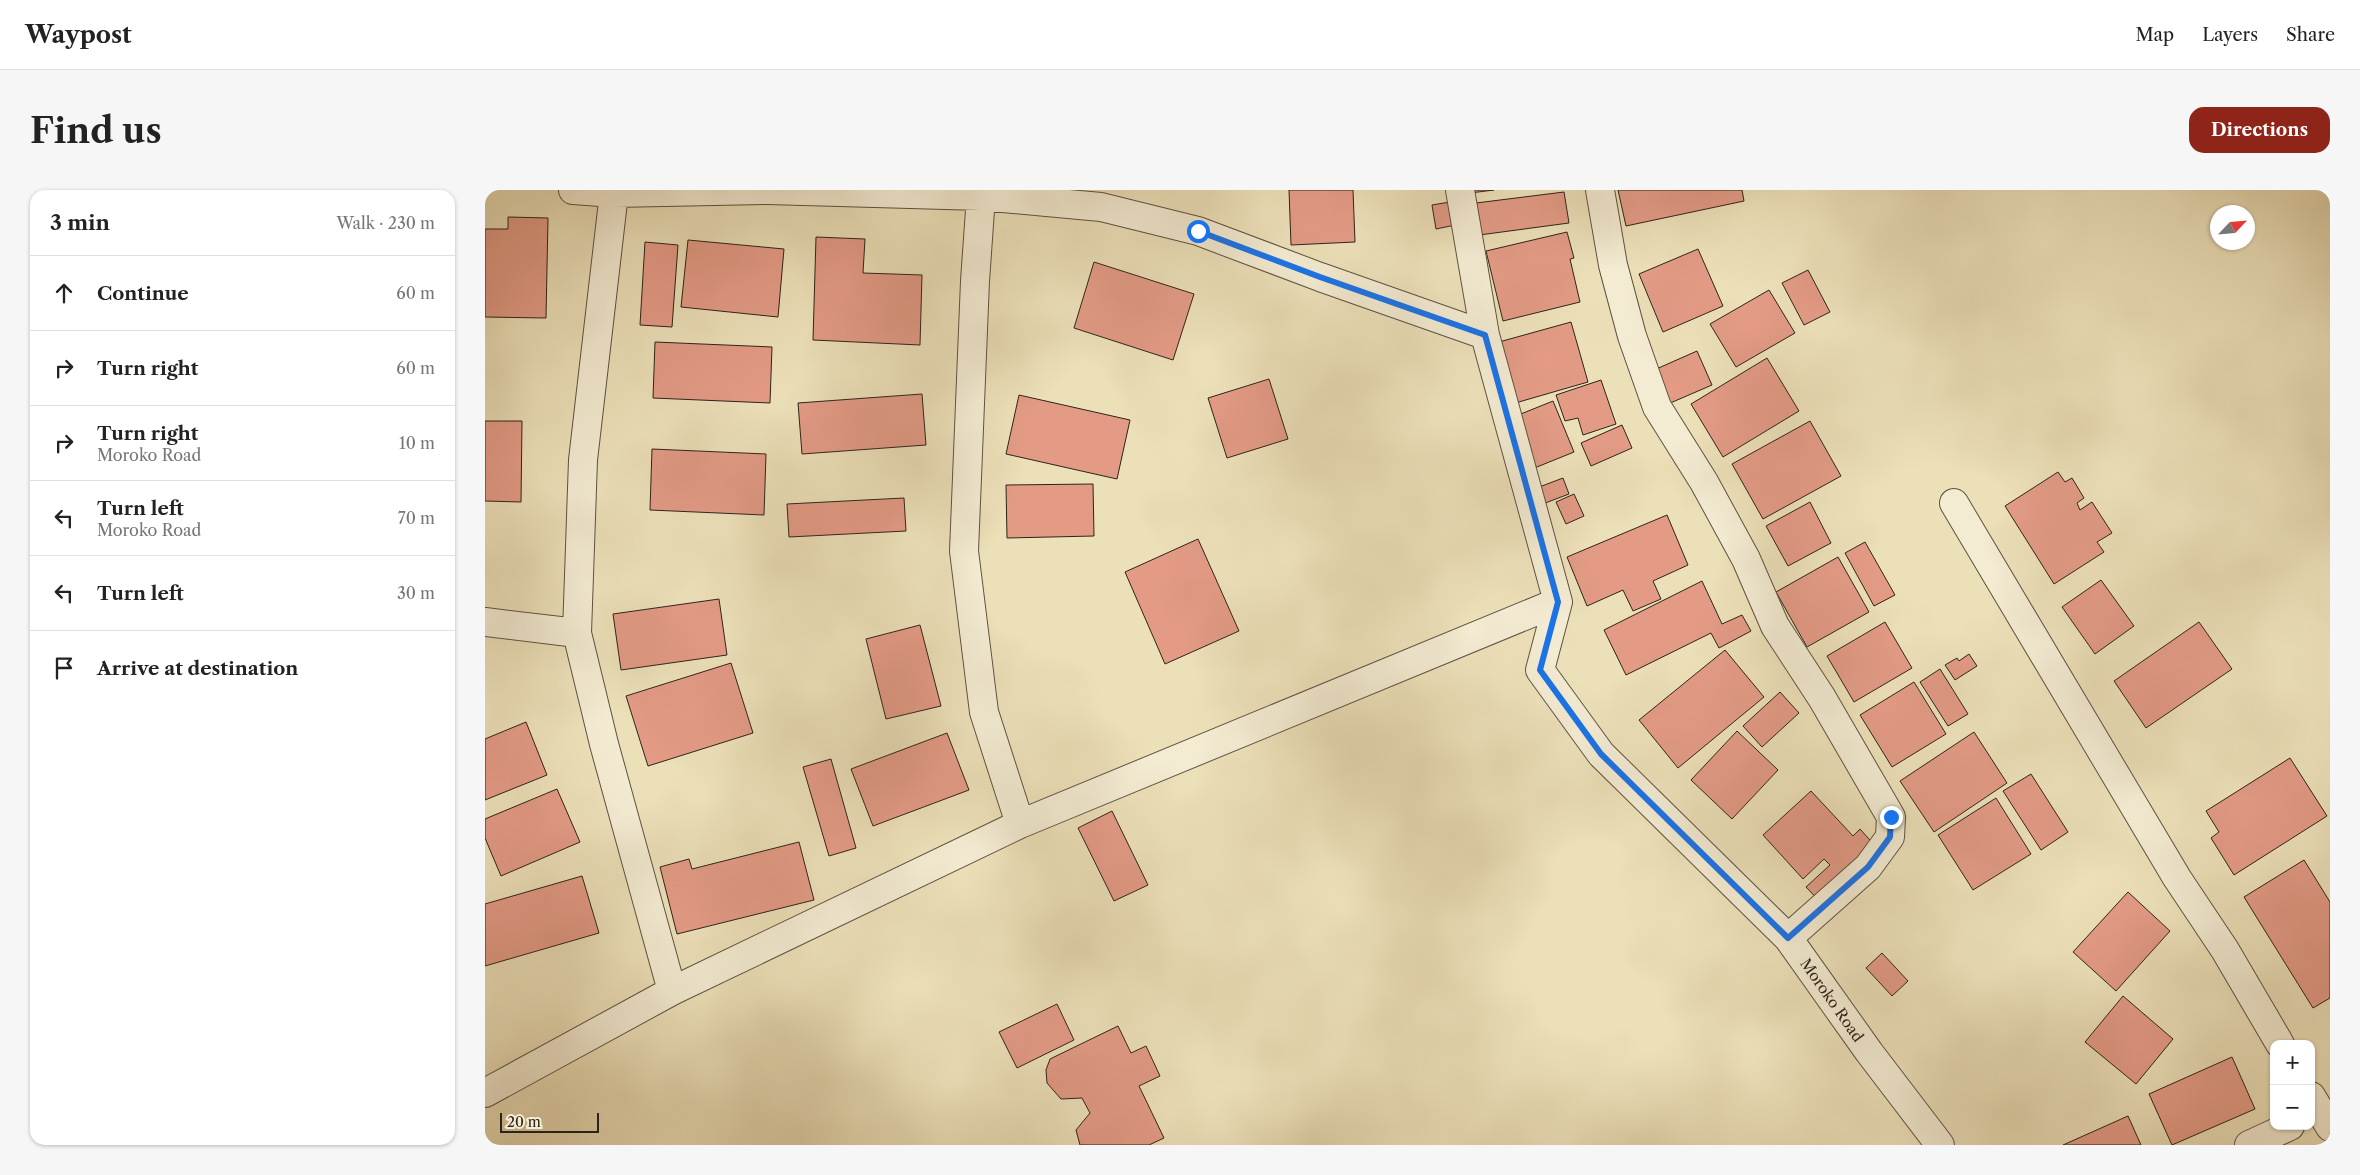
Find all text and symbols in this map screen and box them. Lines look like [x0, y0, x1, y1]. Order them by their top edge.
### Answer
text: Waypost [25, 20, 132, 49]
text: Map [2136, 24, 2174, 46]
text: Layers [2202, 24, 2258, 46]
text: Share [2286, 24, 2335, 46]
button: Directions [2189, 107, 2330, 153]
text: Find us [30, 109, 162, 152]
north arrow [2210, 205, 2255, 250]
text: 3 min [50, 210, 110, 235]
text: Walk · 230 m [336, 213, 435, 233]
route start [1187, 220, 1210, 243]
icon: ahead [50, 279, 78, 307]
text: Continue [97, 282, 189, 305]
text: 60 m [396, 283, 435, 303]
icon: right [50, 354, 78, 382]
text: Turn right [97, 357, 198, 380]
text: 60 m [396, 358, 435, 378]
text: Turn right [97, 422, 198, 445]
icon: right [50, 429, 78, 457]
text: 10 m [399, 433, 435, 453]
text: Moroko Road [97, 445, 201, 465]
text: Turn left [97, 497, 184, 520]
icon: left [50, 504, 78, 532]
text: 70 m [398, 508, 435, 528]
text: Moroko Road [97, 520, 201, 540]
icon: left [50, 579, 78, 607]
text: Turn left [97, 582, 184, 605]
text: 30 m [397, 583, 435, 603]
icon: arrive [50, 654, 78, 682]
text: Arrive at destination [97, 657, 298, 680]
route end [1880, 806, 1903, 829]
street label: Moroko Road [1796, 955, 1868, 1045]
map controls [2270, 1040, 2315, 1130]
button: + [2270, 1040, 2315, 1085]
button: − [2270, 1085, 2315, 1130]
scale bar [500, 1110, 599, 1133]
text: 20 m [507, 1113, 541, 1131]

